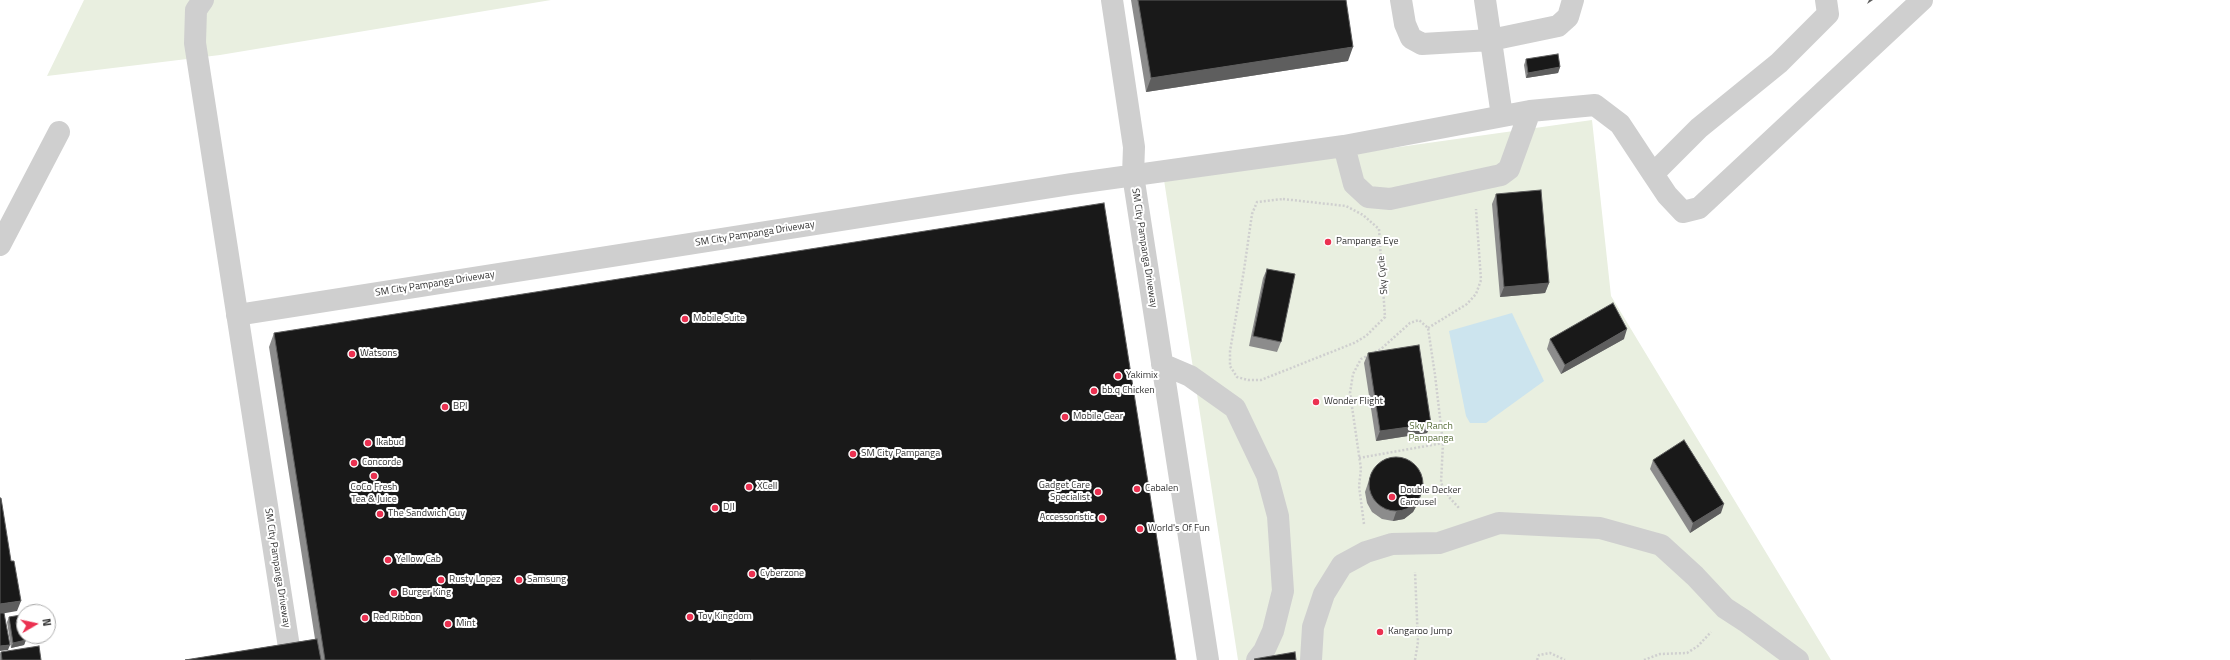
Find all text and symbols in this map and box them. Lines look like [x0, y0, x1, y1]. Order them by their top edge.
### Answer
street label: SM City Pampanga Driveway [1129, 187, 1159, 309]
street label: SM City Pampanga Driveway [694, 219, 816, 249]
place label: Pampanga Eye [1336, 236, 1398, 248]
marker: Pampanga Eye [1323, 237, 1333, 247]
street label: Sky Cycle [1375, 255, 1391, 295]
street label: SM City Pampanga Driveway [374, 269, 496, 299]
place label: Mobile Suite [693, 313, 745, 325]
marker: Mobile Suite [680, 314, 690, 324]
place label: Watsons [360, 348, 397, 360]
marker: Watsons [347, 349, 357, 359]
place label: Yakimix [1126, 370, 1158, 382]
marker: Yakimix [1113, 371, 1123, 381]
place label: bb.q Chicken [1102, 385, 1155, 397]
marker: bb.q Chicken [1089, 386, 1099, 396]
place label: Wonder Flight [1324, 396, 1383, 408]
marker: Wonder Flight [1311, 397, 1321, 407]
place label: BPI [453, 401, 468, 413]
marker: BPI [440, 402, 450, 412]
place label: Mobile Gear [1073, 411, 1123, 423]
marker: Mobile Gear [1060, 412, 1070, 422]
park label: Sky Ranch Pampanga [1408, 421, 1454, 444]
place label: Ikabud [376, 437, 404, 449]
marker: Ikabud [363, 438, 373, 448]
place label: SM City Pampanga [861, 448, 940, 460]
marker: SM City Pampanga [848, 449, 858, 459]
place label: Concorde [362, 457, 401, 469]
marker: Concorde [349, 458, 359, 468]
marker: CoCo Fresh Tea & Juice [369, 471, 379, 481]
place label: Gadget Care Specialist [1039, 480, 1090, 504]
place label: XCell [757, 481, 777, 493]
place label: CoCo Fresh Tea & Juice [351, 482, 397, 506]
marker: XCell [744, 482, 754, 492]
place label: Cabalen [1145, 483, 1178, 495]
marker: Cabalen [1132, 484, 1142, 494]
place label: Double Decker Carousel [1400, 485, 1461, 508]
marker: Gadget Care Specialist [1093, 487, 1103, 497]
marker: Double Decker Carousel [1387, 492, 1397, 502]
place label: DJI [723, 502, 735, 514]
marker: DJI [710, 503, 720, 513]
street label: SM City Pampanga Driveway [262, 507, 292, 629]
place label: The Sandwich Guy [388, 508, 465, 520]
marker: The Sandwich Guy [375, 509, 385, 519]
place label: Accessoristic [1040, 512, 1094, 524]
marker: Accessoristic [1097, 513, 1107, 523]
place label: World's Of Fun [1148, 523, 1210, 535]
marker: World's Of Fun [1135, 524, 1145, 534]
place label: Yellow Cab [396, 554, 441, 566]
marker: Yellow Cab [383, 555, 393, 565]
place label: Cyberzone [760, 568, 804, 580]
marker: Cyberzone [747, 569, 757, 579]
place label: Rusty Lopez [449, 574, 501, 586]
place label: Samsung [527, 574, 566, 586]
marker: Rusty Lopez [436, 575, 446, 585]
marker: Samsung [514, 575, 524, 585]
place label: Burger King [402, 587, 451, 599]
marker: Burger King [389, 588, 399, 598]
north arrow [16, 604, 56, 644]
place label: Toy Kingdom [698, 611, 752, 623]
place label: Red Ribbon [373, 612, 421, 624]
marker: Toy Kingdom [685, 612, 695, 622]
marker: Red Ribbon [360, 613, 370, 623]
text: N [38, 617, 55, 627]
place label: Mint [456, 618, 475, 630]
marker: Mint [443, 619, 453, 629]
place label: Kangaroo Jump [1388, 626, 1452, 638]
marker: Kangaroo Jump [1375, 627, 1385, 637]

